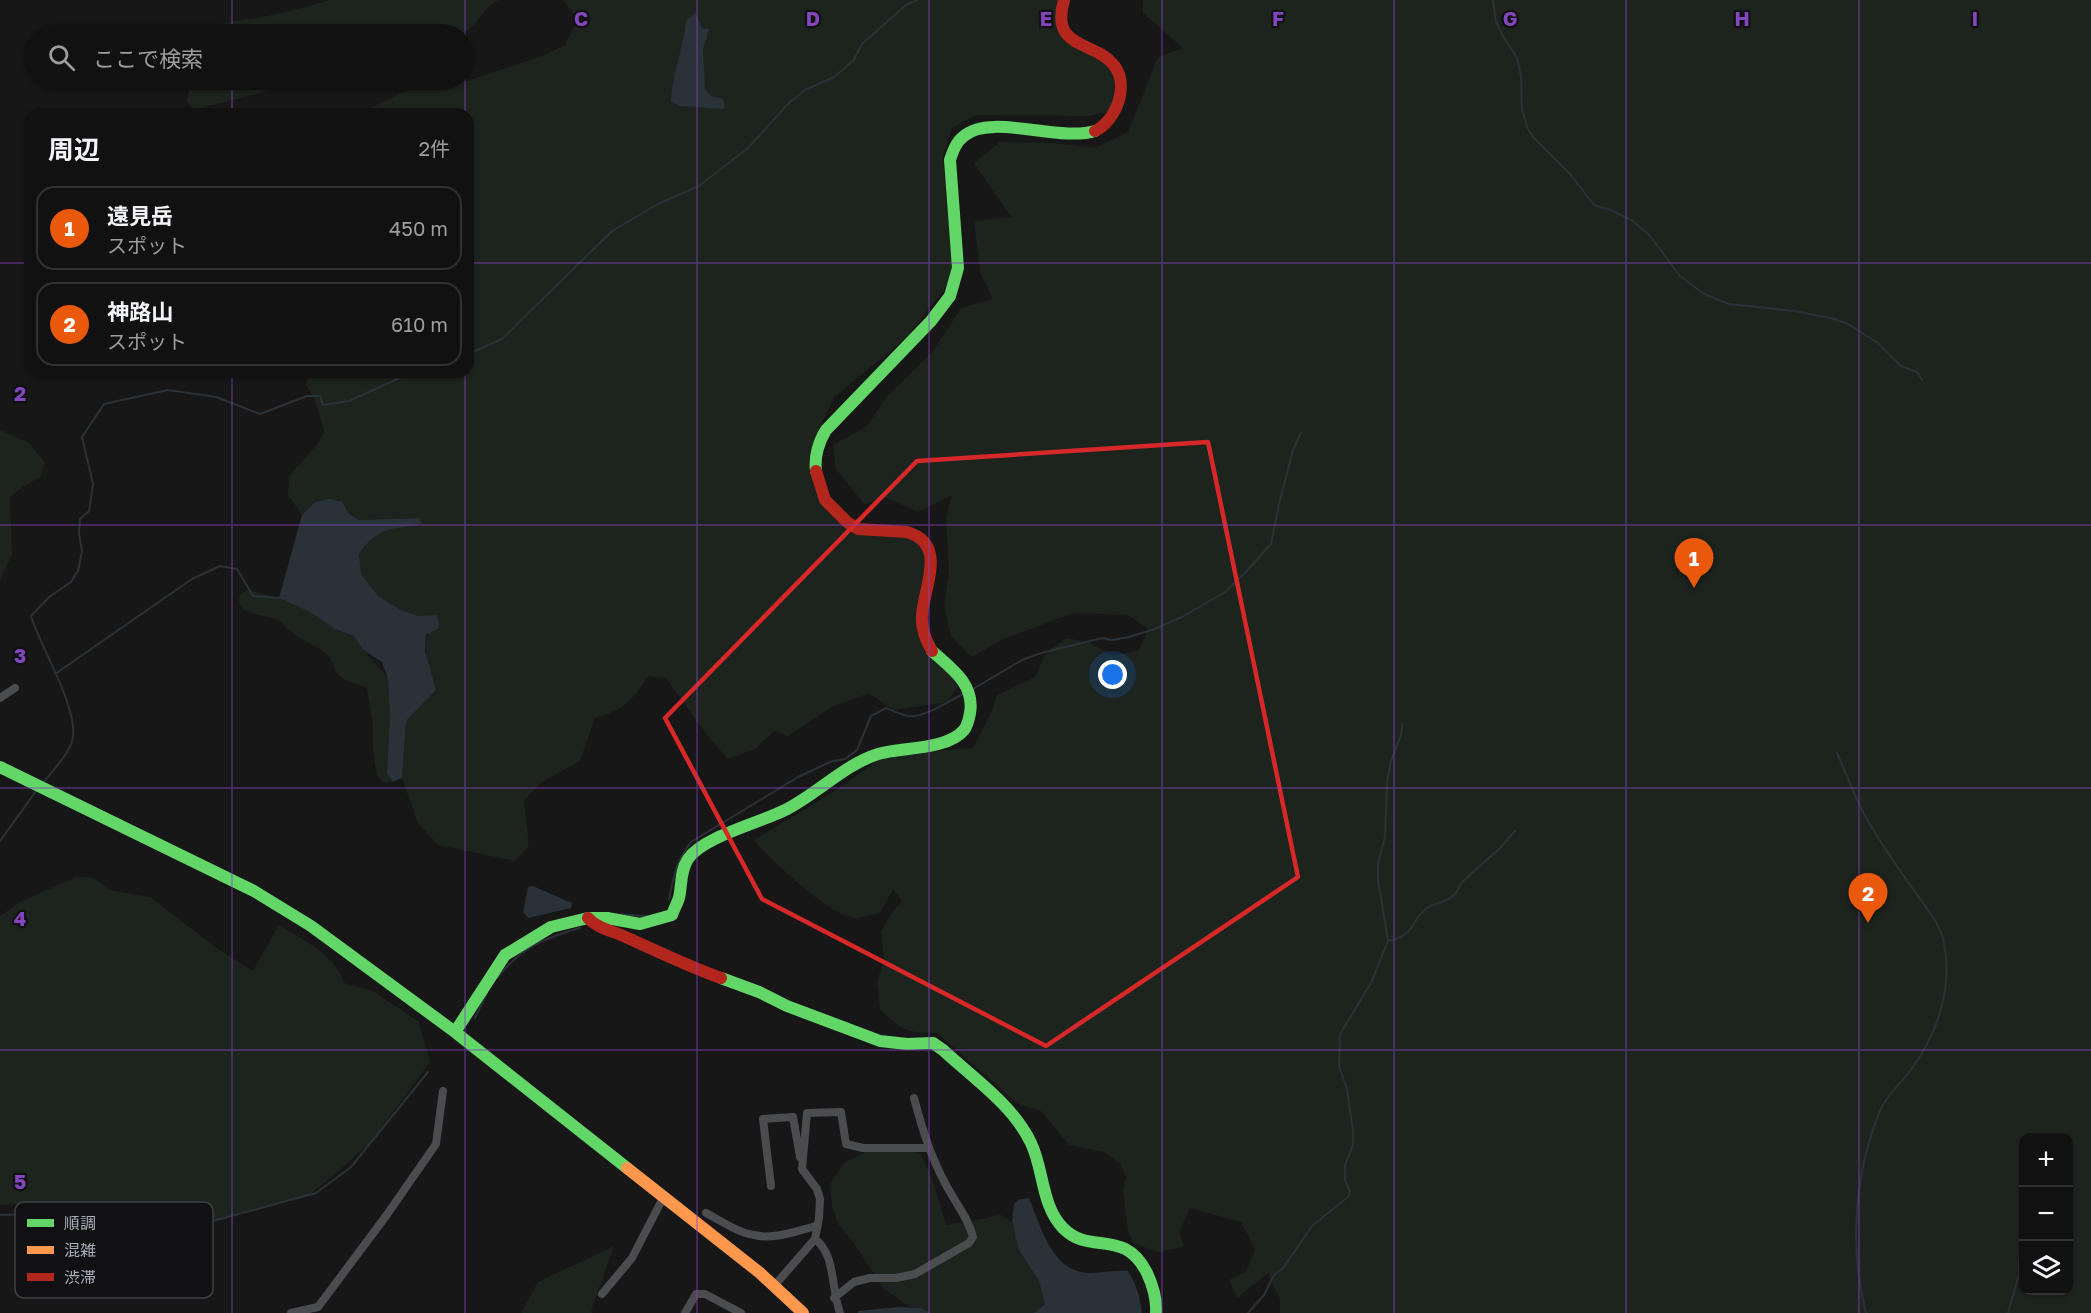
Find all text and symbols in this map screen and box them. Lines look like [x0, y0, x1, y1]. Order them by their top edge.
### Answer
text: C [574, 6, 588, 30]
text: D [806, 6, 820, 30]
text: E [1040, 6, 1052, 30]
text: F [1272, 6, 1284, 30]
text: G [1503, 6, 1517, 30]
text: H [1734, 6, 1750, 30]
text: I [1972, 6, 1978, 30]
search box [24, 24, 474, 90]
icon: search [45, 41, 78, 74]
text: ここで検索 [93, 45, 203, 72]
text: 周辺 [48, 134, 100, 165]
text: 2件 [418, 136, 450, 160]
text: 遠見岳 [107, 202, 173, 229]
text: 1 [64, 216, 75, 240]
text: 450 m [389, 216, 448, 240]
text: スポット [107, 233, 187, 257]
text: 神路山 [107, 298, 173, 325]
text: 2 [63, 312, 76, 336]
text: 610 m [391, 312, 448, 336]
text: スポット [107, 329, 187, 353]
text: 2 [14, 381, 26, 405]
pin: 1 [1674, 538, 1714, 588]
text: 3 [14, 643, 26, 667]
your location [1098, 660, 1127, 689]
pin: 2 [1848, 874, 1888, 923]
text: 4 [14, 906, 26, 930]
map controls [2019, 1133, 2073, 1295]
button: + [2019, 1133, 2073, 1187]
text: 5 [14, 1169, 26, 1193]
button: − [2019, 1187, 2073, 1241]
legend [15, 1202, 213, 1298]
text: 順調 [64, 1213, 96, 1233]
text: 混雑 [64, 1240, 96, 1260]
button: layers [2019, 1241, 2073, 1295]
text: 渋滞 [64, 1267, 96, 1287]

